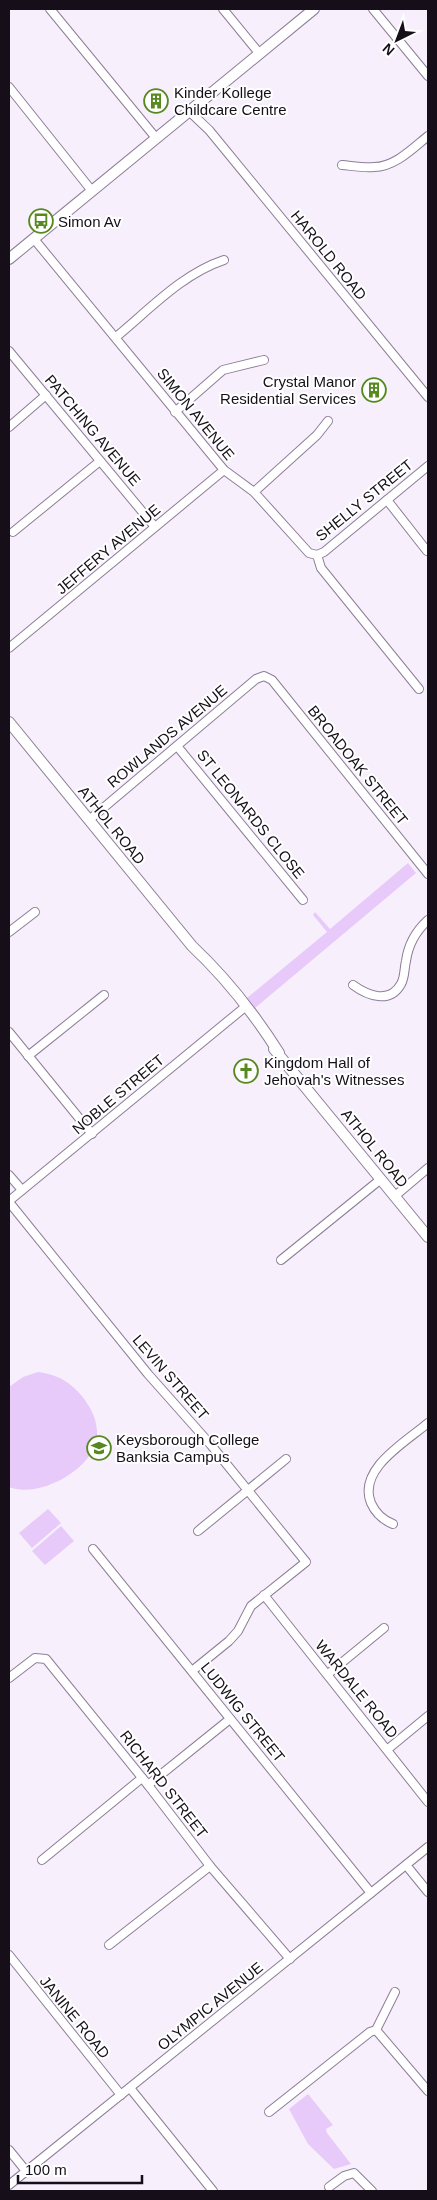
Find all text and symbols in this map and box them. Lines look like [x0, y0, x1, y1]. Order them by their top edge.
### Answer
north arrow [372, 15, 422, 65]
text: N [379, 40, 397, 59]
place label: Kinder Kollege Childcare Centre [174, 84, 287, 118]
building icon: Kinder Kollege Childcare Centre [143, 88, 169, 114]
street label: HAROLD ROAD [288, 207, 370, 303]
bus stop icon: Simon Av [28, 208, 54, 234]
place label: Simon Av [58, 213, 122, 230]
street label: SIMON AVENUE [154, 365, 238, 463]
street label: PATCHING AVENUE [42, 371, 144, 489]
place label: Crystal Manor Residential Services [220, 373, 356, 407]
building icon: Crystal Manor Residential Services [361, 377, 387, 403]
street label: SHELLY STREET [312, 456, 416, 544]
street label: JEFFERY AVENUE [53, 501, 163, 597]
street label: ROWLANDS AVENUE [104, 681, 230, 791]
street label: BROADOAK STREET [305, 702, 411, 828]
street label: ST LEONARDS CLOSE [194, 746, 308, 882]
street label: ATHOL ROAD [75, 782, 149, 868]
street label: NOBLE STREET [69, 1051, 167, 1137]
place label: Kingdom Hall of Jehovah's Witnesses [264, 1054, 404, 1088]
church icon: Kingdom Hall of Jehovah's Witnesses [233, 1058, 259, 1084]
street label: ATHOL ROAD [338, 1105, 412, 1191]
street label: LEVIN STREET [130, 1331, 212, 1423]
place label: Keysborough College Banksia Campus [116, 1431, 259, 1465]
school or university icon: Keysborough College Banksia Campus [86, 1435, 112, 1461]
street label: WARDALE ROAD [312, 1637, 402, 1742]
street label: LUDWIG STREET [198, 1659, 288, 1765]
street label: RICHARD STREET [117, 1727, 211, 1841]
street label: OLYMPIC AVENUE [154, 1958, 266, 2054]
street label: JANINE ROAD [37, 1972, 113, 2062]
scale bar [18, 2152, 141, 2184]
text: 100 m [25, 2161, 67, 2178]

